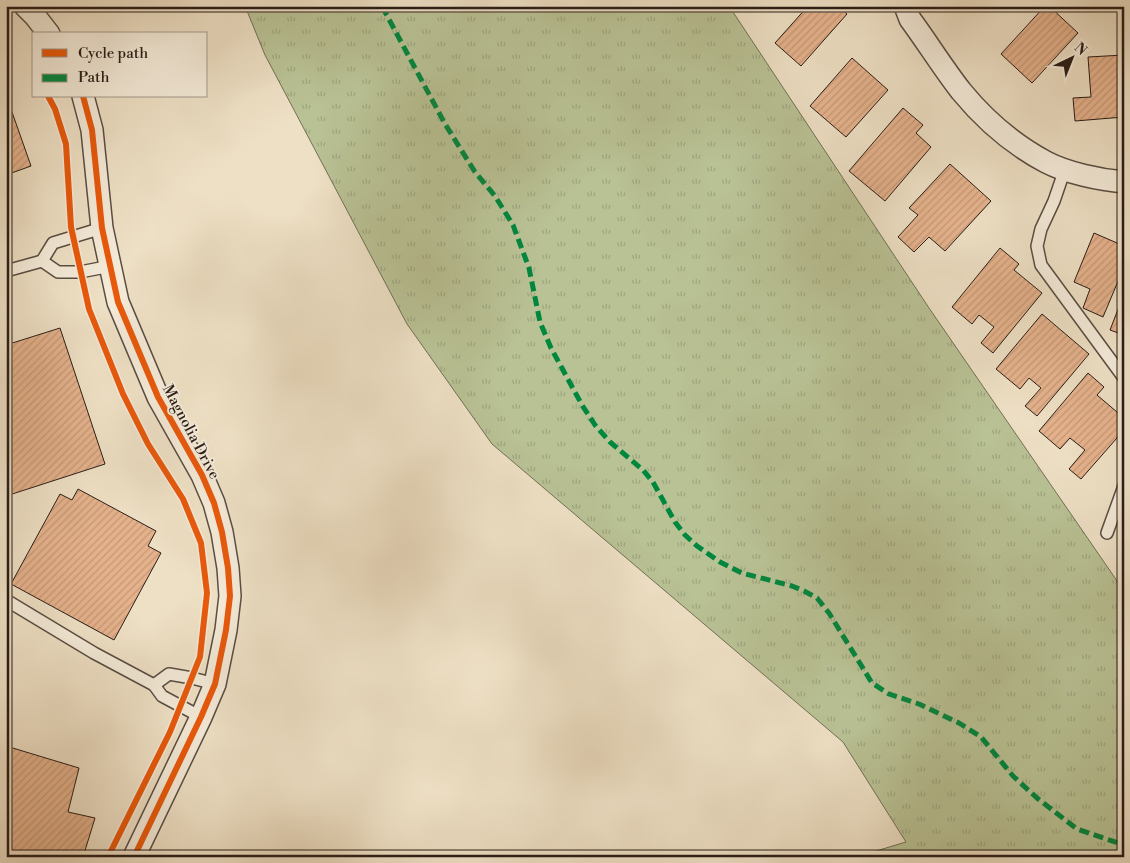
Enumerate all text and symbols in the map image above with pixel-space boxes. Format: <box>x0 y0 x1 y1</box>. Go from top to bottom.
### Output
legend <box>32 32 208 98</box>
north arrow <box>1048 32 1098 82</box>
text: N <box>1070 39 1090 60</box>
text: Cycle path <box>78 44 148 63</box>
text: Path <box>78 68 110 87</box>
street label: Magnolia Drive <box>158 382 224 482</box>

